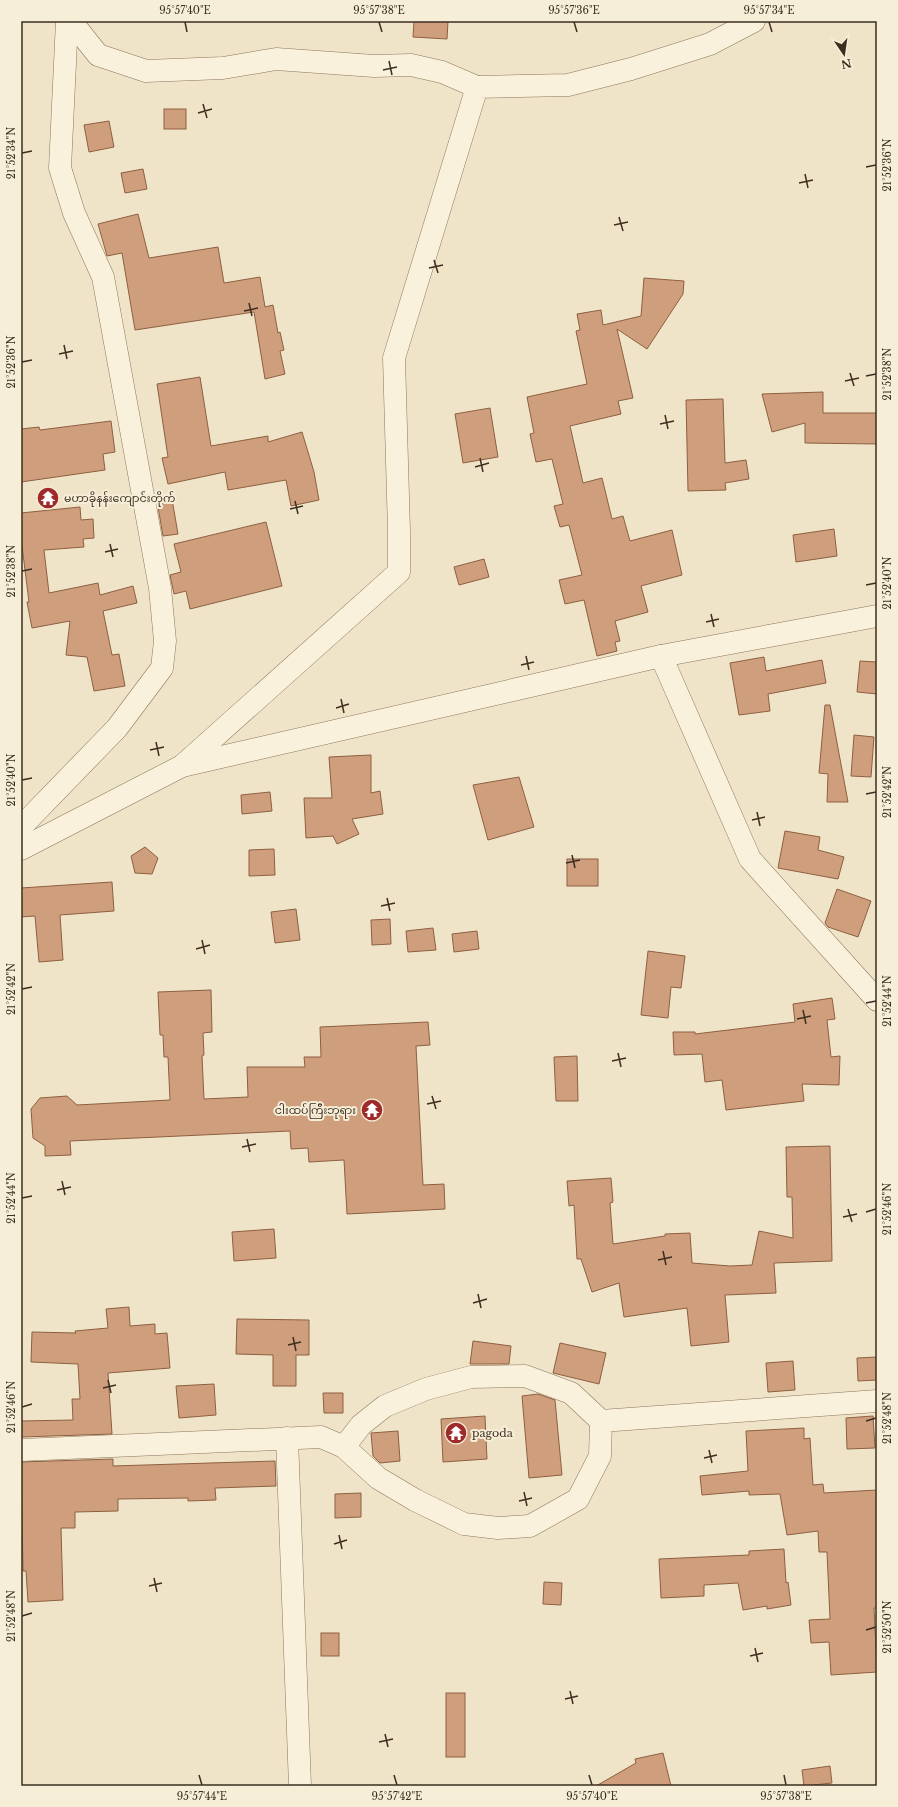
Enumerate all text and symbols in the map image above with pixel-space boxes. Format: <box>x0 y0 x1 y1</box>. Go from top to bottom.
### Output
text: 95°57'40"E <box>159 4 211 17</box>
text: 95°57'38"E <box>353 4 405 17</box>
text: 95°57'36"E <box>548 4 600 17</box>
text: 95°57'34"E <box>744 4 794 17</box>
north arrow <box>824 34 864 74</box>
text: N <box>839 56 853 72</box>
text: 21°52'34"N <box>5 127 18 179</box>
text: 21°52'36"N <box>881 138 894 192</box>
text: 21°52'36"N <box>5 335 18 389</box>
text: 21°52'38"N <box>881 348 894 400</box>
temple icon: မဟာခိုနန်းကျောင်းတိုက် <box>35 485 61 511</box>
place label: မဟာခိုနန်းကျောင်းတိုက် <box>64 491 175 507</box>
text: 21°52'38"N <box>5 545 18 597</box>
text: 21°52'40"N <box>881 556 894 610</box>
text: 21°52'40"N <box>5 753 18 807</box>
text: 21°52'42"N <box>881 766 894 818</box>
text: 21°52'42"N <box>5 963 18 1015</box>
text: 21°52'44"N <box>881 975 894 1027</box>
temple icon: ငါးထပ်ကြီးဘုရား <box>359 1097 385 1123</box>
place label: ငါးထပ်ကြီးဘုရား <box>275 1103 356 1119</box>
text: 21°52'44"N <box>5 1172 18 1224</box>
text: 21°52'46"N <box>881 1183 894 1235</box>
text: 21°52'46"N <box>5 1381 18 1433</box>
text: 21°52'48"N <box>881 1392 894 1444</box>
temple icon: pagoda <box>443 1420 469 1446</box>
place label: pagoda <box>472 1426 514 1440</box>
text: 21°52'48"N <box>5 1590 18 1642</box>
text: 21°52'50"N <box>881 1600 894 1654</box>
text: 95°57'44"E <box>177 1790 227 1803</box>
text: 95°57'42"E <box>372 1790 422 1803</box>
text: 95°57'40"E <box>566 1790 618 1803</box>
text: 95°57'38"E <box>760 1790 812 1803</box>

